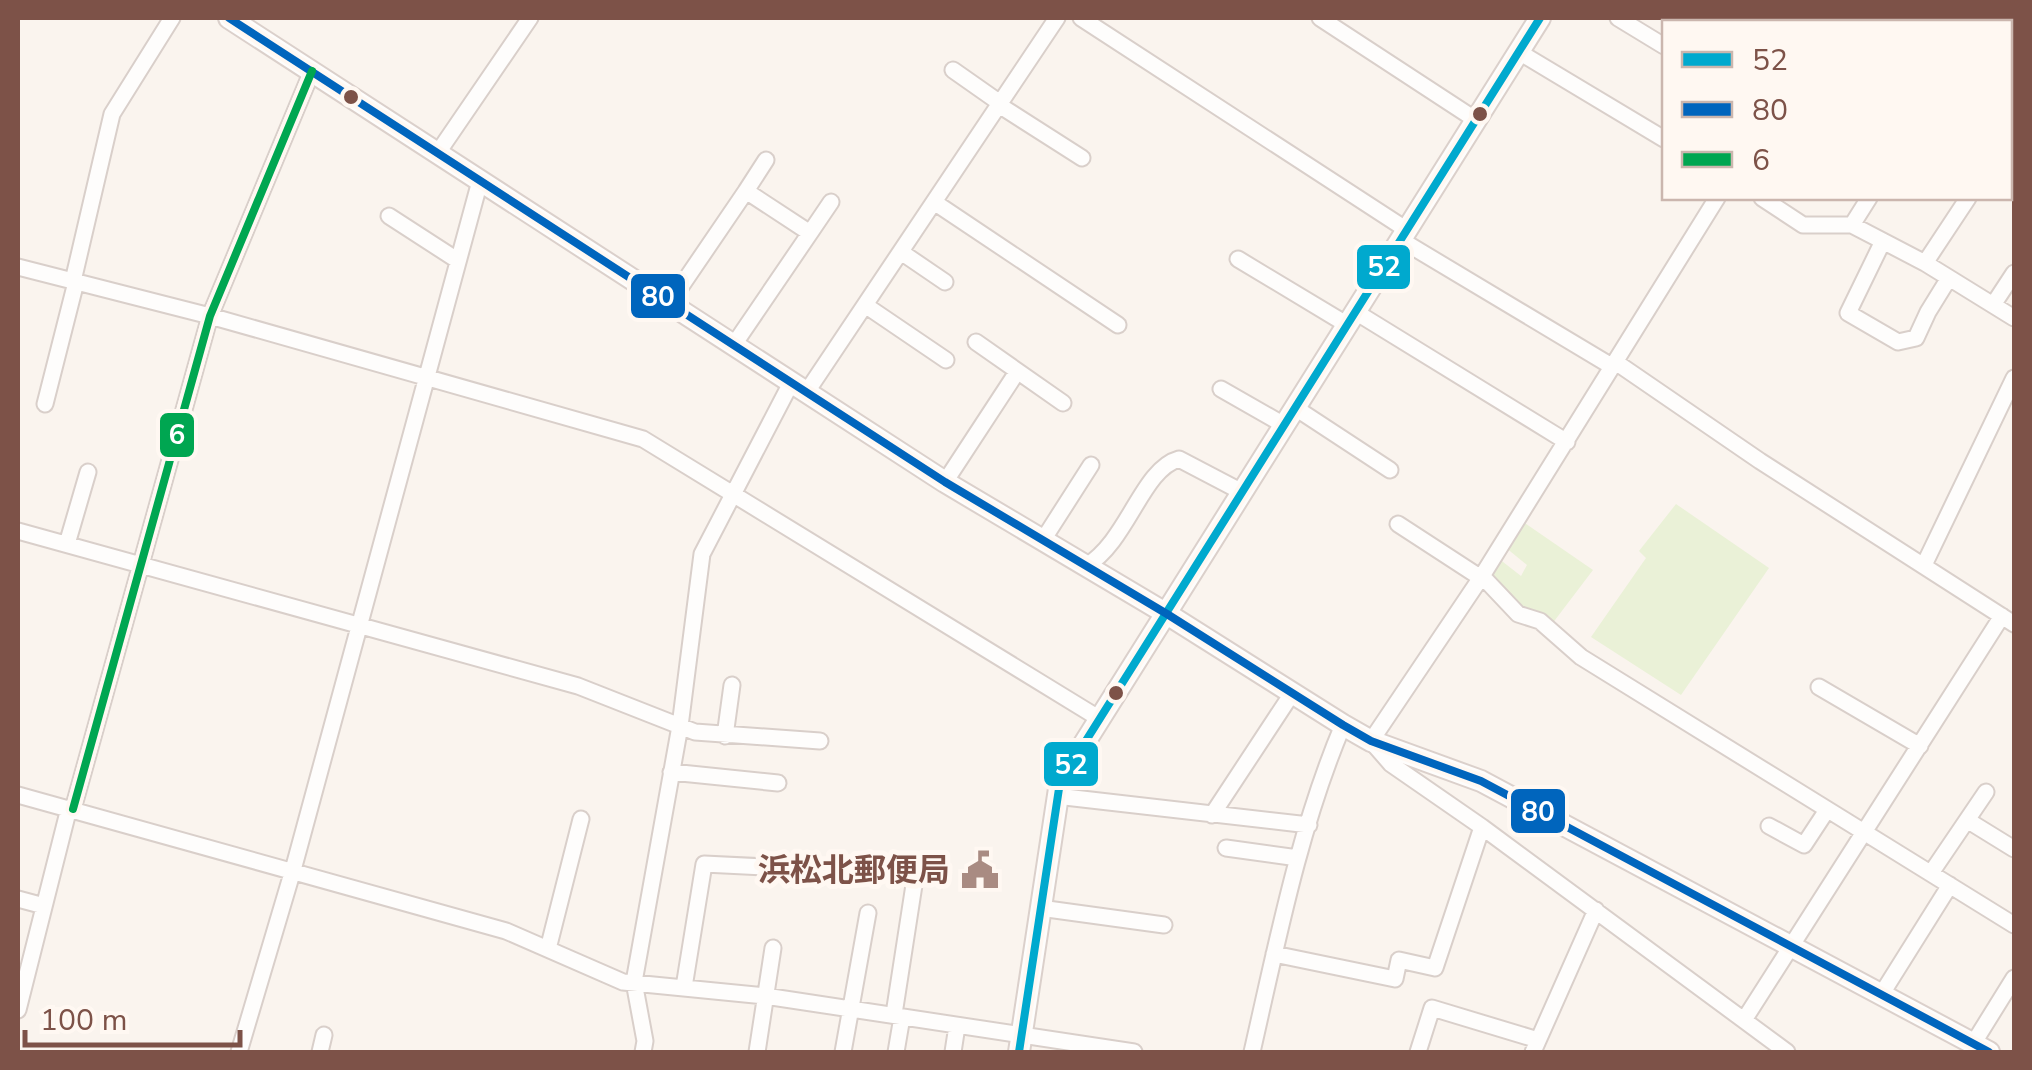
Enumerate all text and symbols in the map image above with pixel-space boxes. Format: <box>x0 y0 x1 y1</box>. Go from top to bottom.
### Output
legend <box>1662 20 2012 200</box>
text: 52 <box>1752 40 1788 81</box>
unlabelled marker <box>341 87 361 107</box>
text: 80 <box>1752 90 1788 131</box>
unlabelled marker <box>1470 104 1490 124</box>
text: 6 <box>1752 140 1770 181</box>
line badge: 52 <box>1355 243 1412 291</box>
text: 52 <box>1367 248 1401 286</box>
line badge: 80 <box>629 272 687 320</box>
text: 80 <box>641 278 675 316</box>
line badge: 6 <box>158 411 196 459</box>
text: 6 <box>169 416 185 454</box>
unlabelled marker <box>1106 683 1126 703</box>
line badge: 52 <box>1042 740 1100 788</box>
text: 52 <box>1054 746 1088 784</box>
line badge: 80 <box>1509 787 1567 835</box>
text: 80 <box>1521 793 1555 831</box>
place label: 浜松北郵便局 <box>758 849 950 892</box>
public building icon: 浜松北郵便局 <box>959 849 1001 891</box>
scale bar <box>25 985 240 1047</box>
text: 100 m <box>40 1000 127 1041</box>

